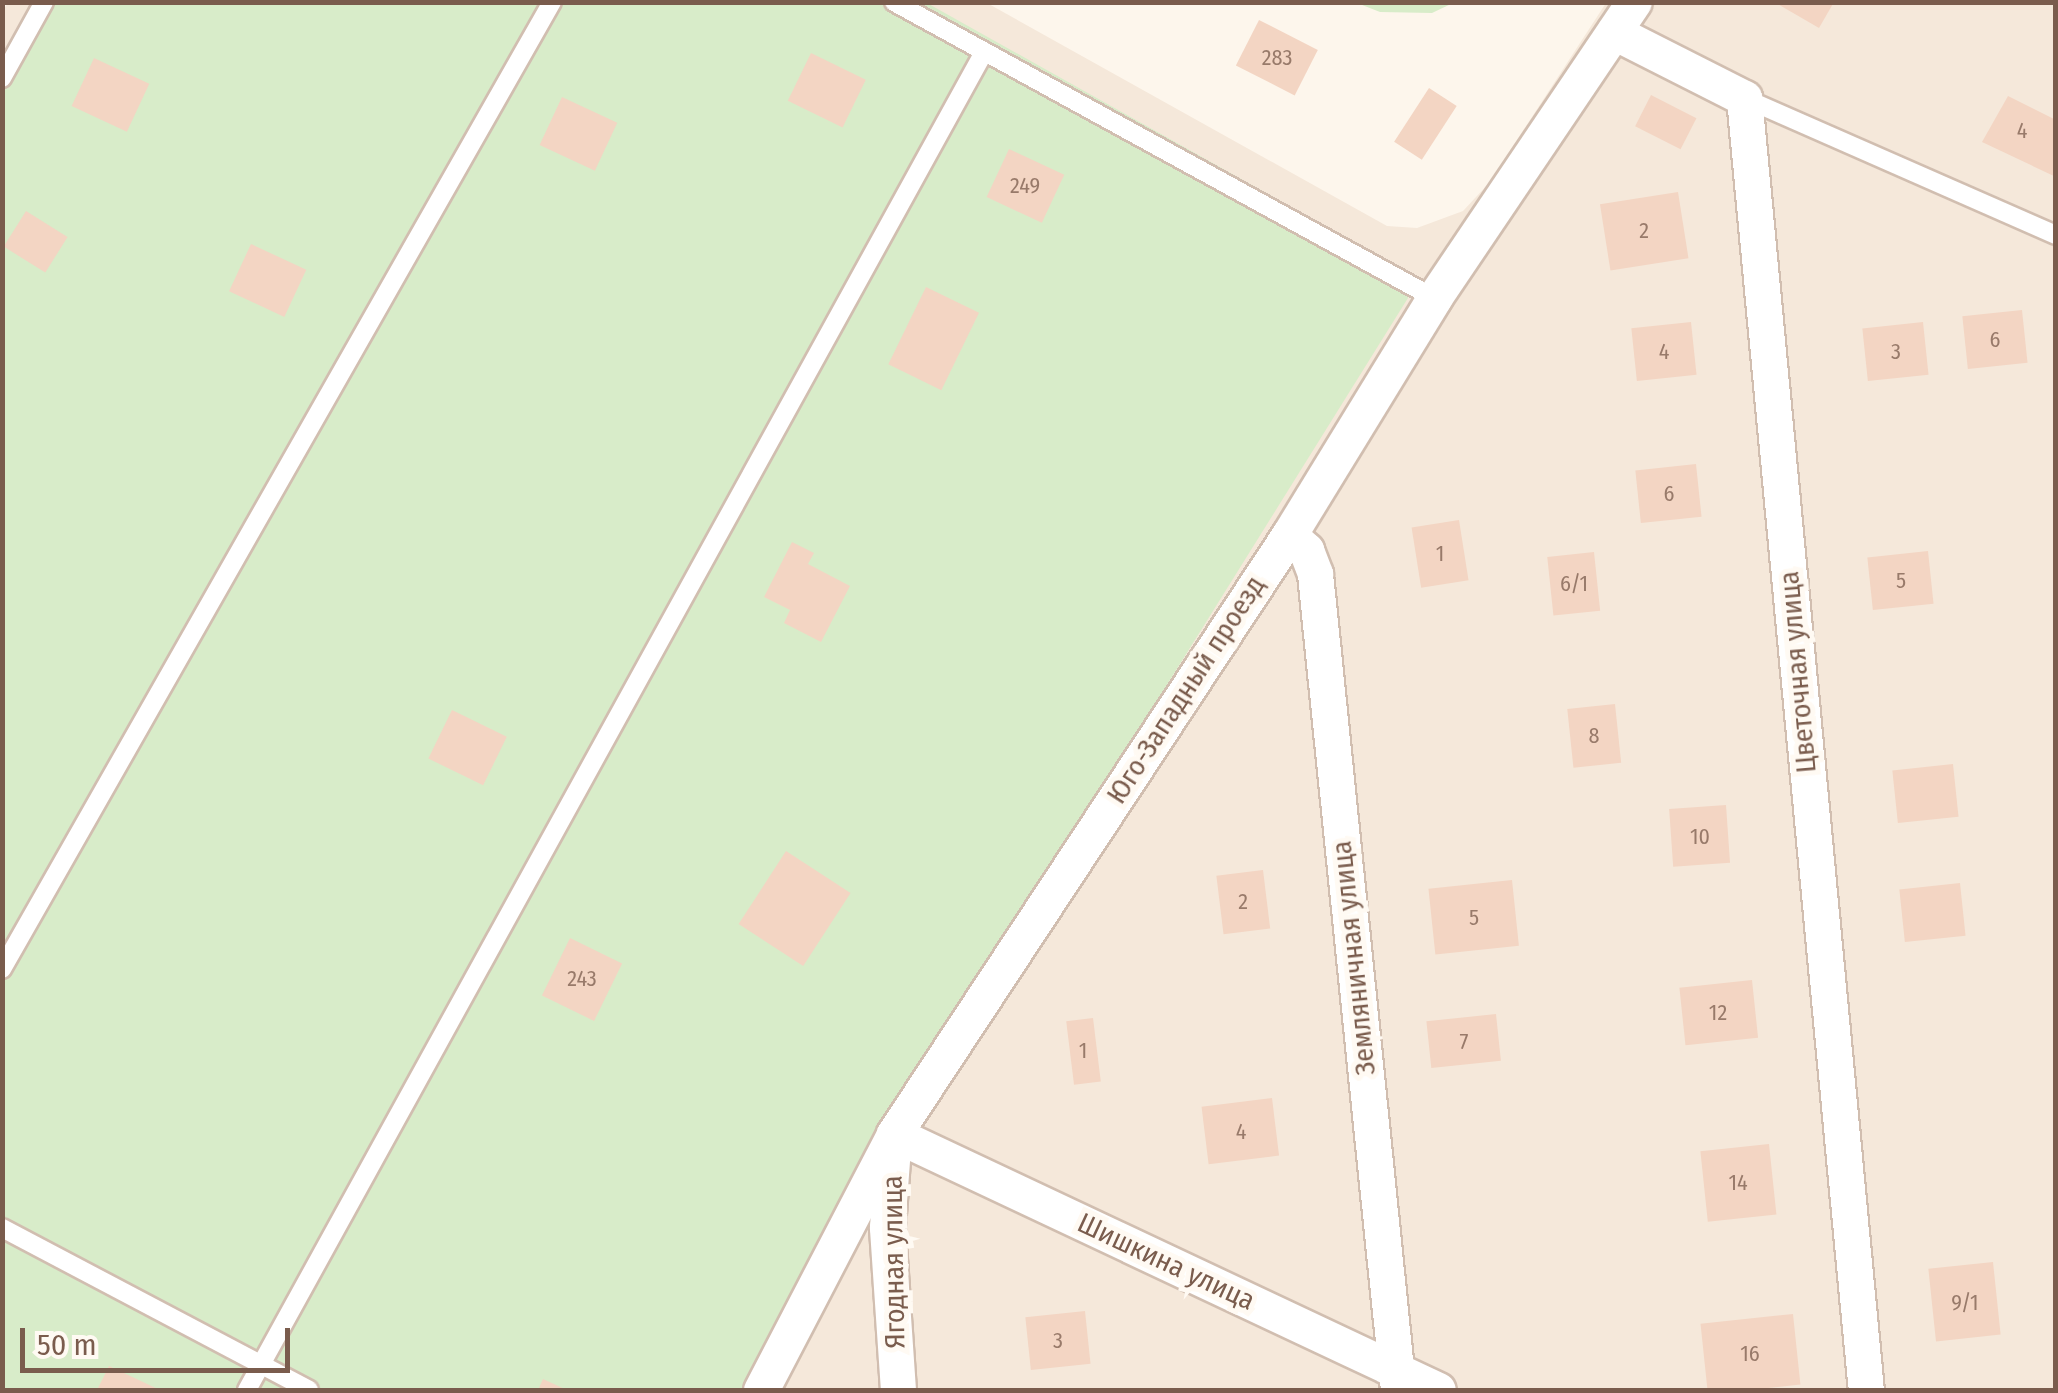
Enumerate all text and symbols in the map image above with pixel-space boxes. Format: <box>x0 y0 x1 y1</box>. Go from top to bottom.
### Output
house number: 283 <box>1262 45 1292 71</box>
house number: 4 <box>2017 118 2027 144</box>
house number: 249 <box>1010 173 1040 199</box>
house number: 2 <box>1639 218 1649 244</box>
house number: 6 <box>1990 327 2000 353</box>
house number: 4 <box>1659 339 1669 365</box>
house number: 3 <box>1891 339 1901 365</box>
house number: 6 <box>1664 481 1674 507</box>
house number: 1 <box>1436 541 1444 567</box>
house number: 5 <box>1896 568 1906 594</box>
street label: Юго-Западный проезд <box>1100 570 1272 810</box>
street label: Цветочная улица <box>1772 570 1824 774</box>
house number: 6/1 <box>1560 571 1588 597</box>
house number: 8 <box>1589 723 1599 749</box>
house number: 10 <box>1690 824 1710 850</box>
street label: Земляничная улица <box>1325 839 1383 1077</box>
house number: 2 <box>1238 889 1248 915</box>
house number: 5 <box>1469 905 1479 931</box>
house number: 243 <box>567 966 597 992</box>
house number: 12 <box>1709 1000 1727 1026</box>
house number: 7 <box>1460 1029 1468 1055</box>
house number: 1 <box>1079 1038 1087 1064</box>
house number: 4 <box>1236 1119 1246 1145</box>
house number: 14 <box>1728 1170 1748 1196</box>
street label: Ягодная улица <box>876 1175 912 1349</box>
street label: Шишкина улица <box>1072 1206 1260 1318</box>
house number: 9/1 <box>1951 1290 1979 1316</box>
scale bar <box>25 1308 295 1370</box>
text: 50 m <box>37 1327 97 1363</box>
house number: 3 <box>1053 1328 1063 1354</box>
house number: 16 <box>1740 1341 1760 1367</box>

